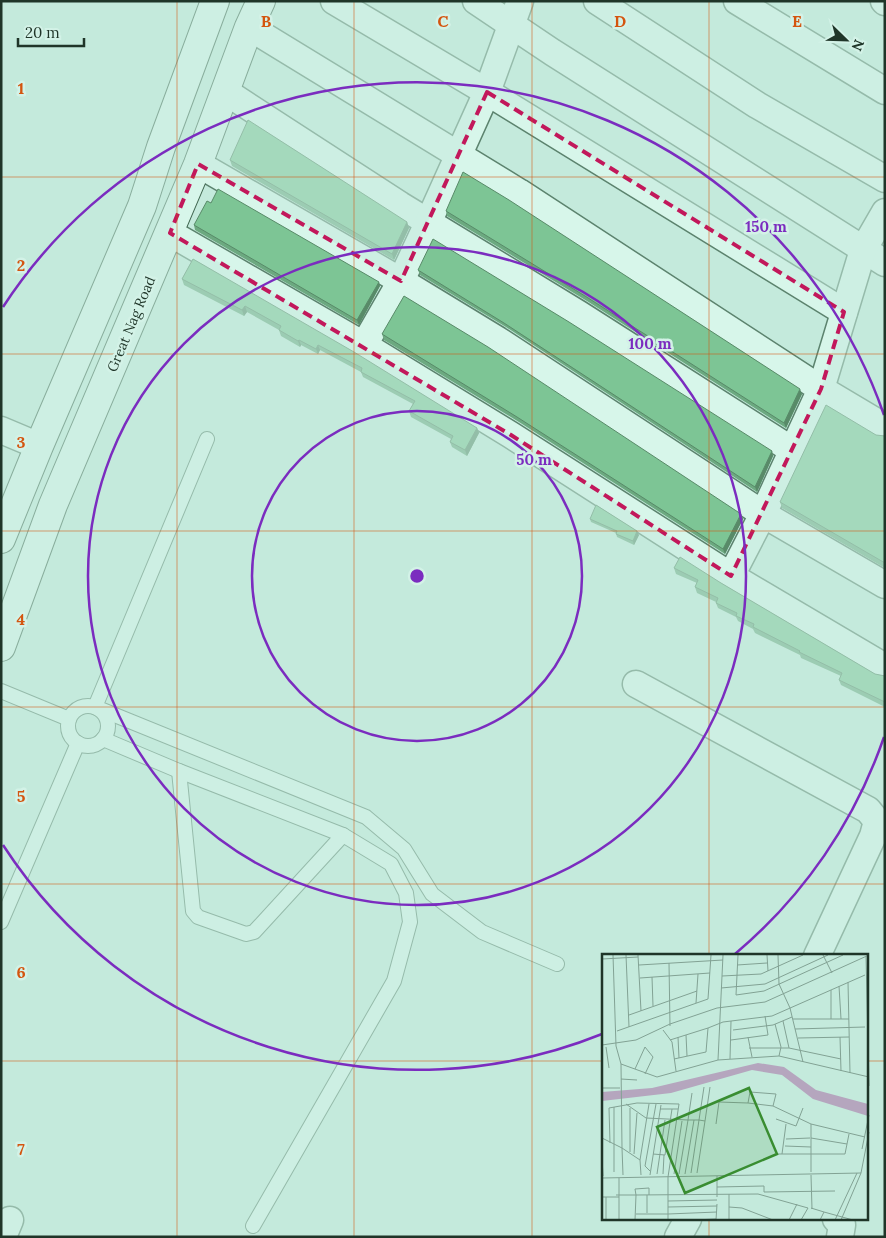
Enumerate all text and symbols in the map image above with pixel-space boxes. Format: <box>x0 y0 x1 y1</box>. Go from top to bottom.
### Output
text: B <box>261 11 272 31</box>
text: C <box>437 11 449 31</box>
text: D <box>614 11 626 31</box>
text: E <box>792 11 802 31</box>
scale bar <box>18 15 84 47</box>
north arrow <box>821 15 871 65</box>
text: 20 m <box>25 23 60 42</box>
text: N <box>847 37 868 54</box>
text: 1 <box>18 78 24 98</box>
text: 150 m <box>745 217 787 236</box>
text: 2 <box>17 255 25 275</box>
street label: Great Nag Road <box>103 273 159 375</box>
text: 100 m <box>629 334 672 353</box>
text: 3 <box>17 432 26 452</box>
text: 50 m <box>516 450 552 469</box>
centre of rings <box>408 567 426 585</box>
text: 4 <box>17 609 26 629</box>
text: 5 <box>17 786 26 806</box>
inset map <box>602 954 868 1220</box>
text: 6 <box>16 962 26 982</box>
text: 7 <box>17 1139 25 1159</box>

